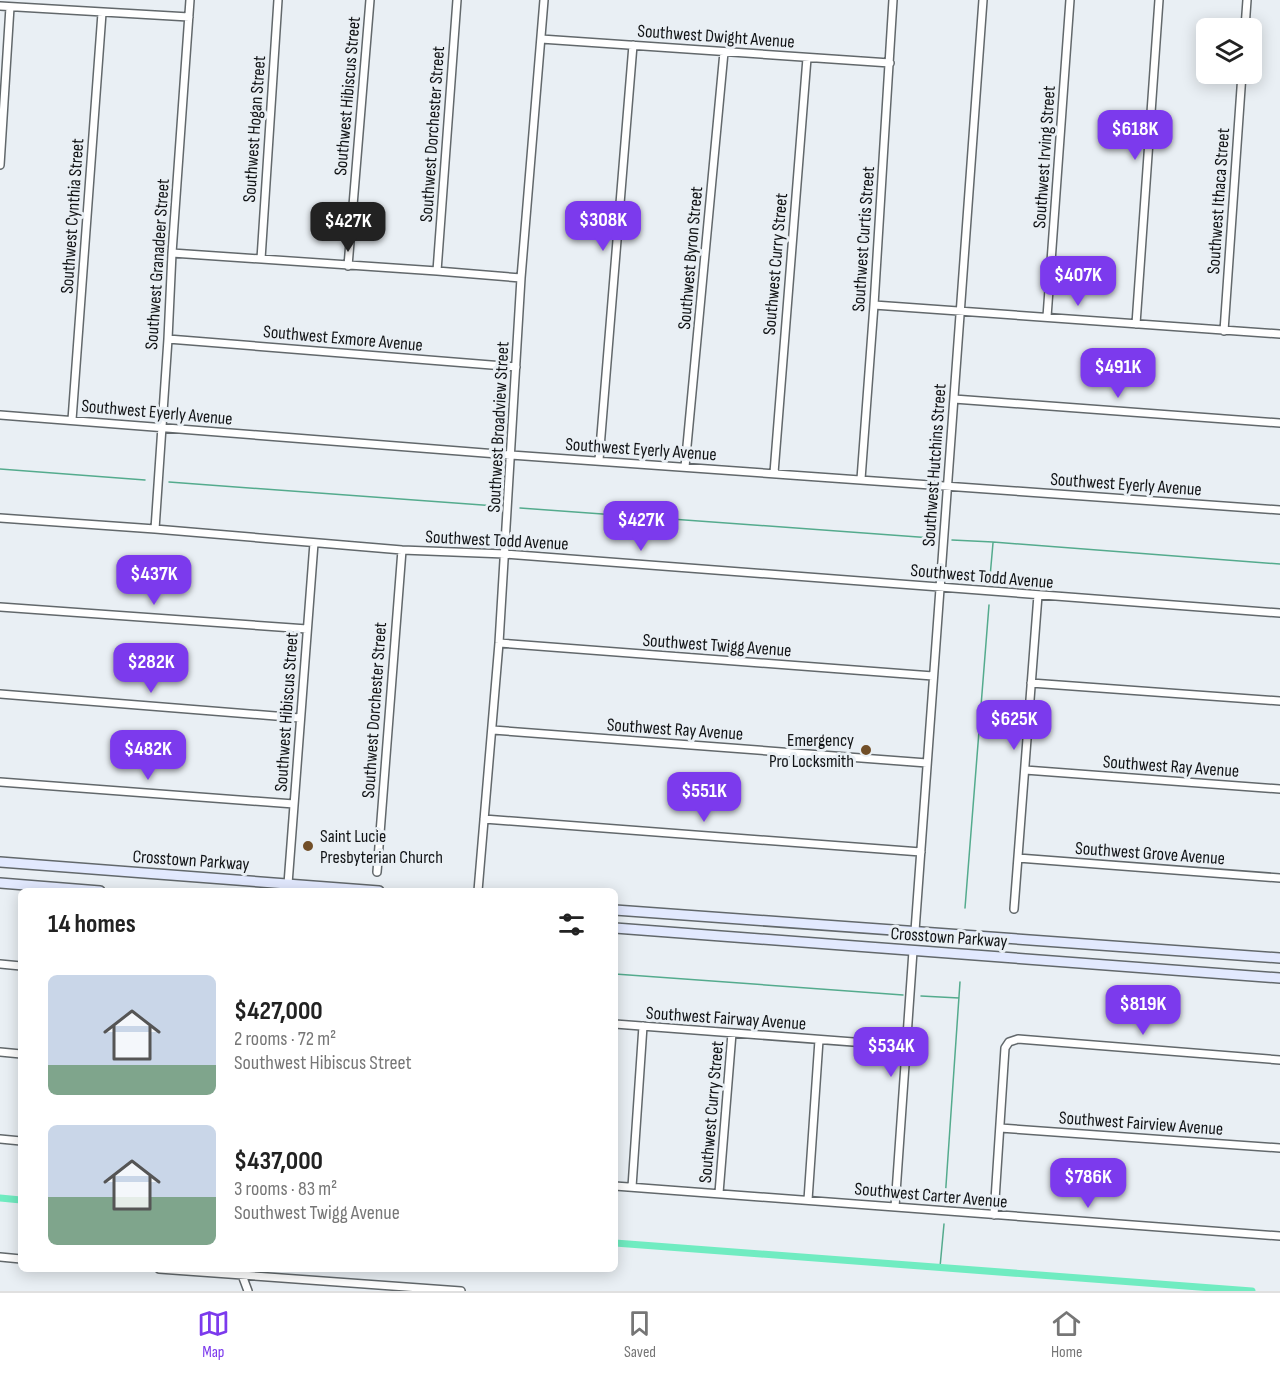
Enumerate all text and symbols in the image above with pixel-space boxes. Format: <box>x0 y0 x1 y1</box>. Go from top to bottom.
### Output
street label: Southwest Hibiscus Street <box>330 15 365 177</box>
map controls <box>1196 18 1262 84</box>
button: layers <box>1196 18 1262 84</box>
street label: Southwest Dwight Avenue <box>637 21 795 52</box>
street label: Southwest Dorchester Street <box>416 45 449 223</box>
street label: Southwest Hogan Street <box>239 54 270 203</box>
street label: Southwest Irving Street <box>1029 84 1060 229</box>
pin: $618K <box>1093 110 1177 161</box>
text: $618K <box>1112 117 1158 141</box>
street label: Southwest Ithaca Street <box>1203 127 1234 275</box>
street label: Southwest Cynthia Street <box>57 137 88 294</box>
street label: Southwest Curtis Street <box>848 165 879 312</box>
street label: Southwest Granadeer Street <box>141 177 174 350</box>
street label: Southwest Byron Street <box>674 185 707 331</box>
street label: Southwest Curry Street <box>759 192 792 336</box>
pin: $308K <box>561 201 645 252</box>
pin: $427K <box>306 202 390 253</box>
text: $308K <box>579 208 627 232</box>
text: $427K <box>324 209 372 233</box>
pin: $407K <box>1036 256 1120 307</box>
text: $407K <box>1054 263 1102 287</box>
street label: Southwest Exmore Avenue <box>262 321 424 356</box>
street label: Southwest Broadview Street <box>484 340 513 513</box>
pin: $491K <box>1076 348 1160 399</box>
text: $491K <box>1095 355 1141 379</box>
street label: Southwest Hutchins Street <box>918 382 951 547</box>
street label: Southwest Eyerly Avenue <box>80 395 233 430</box>
street label: Southwest Eyerly Avenue <box>565 434 717 465</box>
street label: Southwest Eyerly Avenue <box>1050 469 1202 500</box>
pin: $427K <box>599 501 683 552</box>
text: $427K <box>617 508 665 532</box>
street label: Southwest Todd Avenue <box>425 526 569 555</box>
pin: $437K <box>112 555 196 606</box>
street label: Southwest Todd Avenue <box>910 560 1054 593</box>
text: $437K <box>130 562 178 586</box>
street label: Southwest Dorchester Street <box>358 621 391 799</box>
street label: Southwest Twigg Avenue <box>642 630 792 661</box>
street label: Southwest Hibiscus Street <box>270 631 303 792</box>
pin: $282K <box>109 643 193 694</box>
text: $282K <box>127 650 175 674</box>
pin: $625K <box>972 700 1056 751</box>
text: $625K <box>990 707 1038 731</box>
street label: Southwest Ray Avenue <box>606 714 744 745</box>
pin: $482K <box>106 730 190 781</box>
place label: Emergency Pro Locksmith <box>769 730 854 772</box>
text: $482K <box>124 737 172 761</box>
marker: Emergency Pro Locksmith <box>859 743 873 757</box>
street label: Southwest Ray Avenue <box>1102 751 1240 782</box>
pin: $551K <box>662 772 746 823</box>
text: $551K <box>681 779 727 803</box>
place label: Saint Lucie Presbyterian Church <box>320 826 443 868</box>
street label: Southwest Grove Avenue <box>1074 838 1226 869</box>
marker: Saint Lucie Presbyterian Church <box>301 839 315 853</box>
street label: Crosstown Parkway <box>132 846 250 875</box>
icon: filters <box>555 908 588 941</box>
text: 14 homes <box>48 909 136 940</box>
street label: Crosstown Parkway <box>890 923 1008 952</box>
pin: $819K <box>1101 985 1185 1036</box>
text: $819K <box>1120 992 1166 1016</box>
text: $427,000 <box>234 996 323 1027</box>
icon: home <box>96 999 168 1071</box>
street label: Southwest Fairway Avenue <box>645 1002 807 1035</box>
text: 2 rooms · 72 m² <box>234 1027 336 1051</box>
pin: $534K <box>849 1027 933 1078</box>
text: $534K <box>867 1034 915 1058</box>
street label: Southwest Curry Street <box>695 1040 728 1184</box>
text: Southwest Hibiscus Street <box>234 1051 412 1075</box>
street label: Southwest Fairview Avenue <box>1058 1107 1224 1140</box>
text: $437,000 <box>234 1146 323 1177</box>
icon: home <box>96 1149 168 1221</box>
pin: $786K <box>1046 1158 1130 1209</box>
text: $786K <box>1064 1165 1112 1189</box>
text: 3 rooms · 83 m² <box>234 1177 337 1201</box>
street label: Southwest Carter Avenue <box>854 1178 1008 1213</box>
text: Southwest Twigg Avenue <box>234 1201 400 1225</box>
tab: Map <box>197 1307 230 1362</box>
tab: Saved <box>623 1307 656 1362</box>
tab: Home <box>1050 1307 1083 1362</box>

